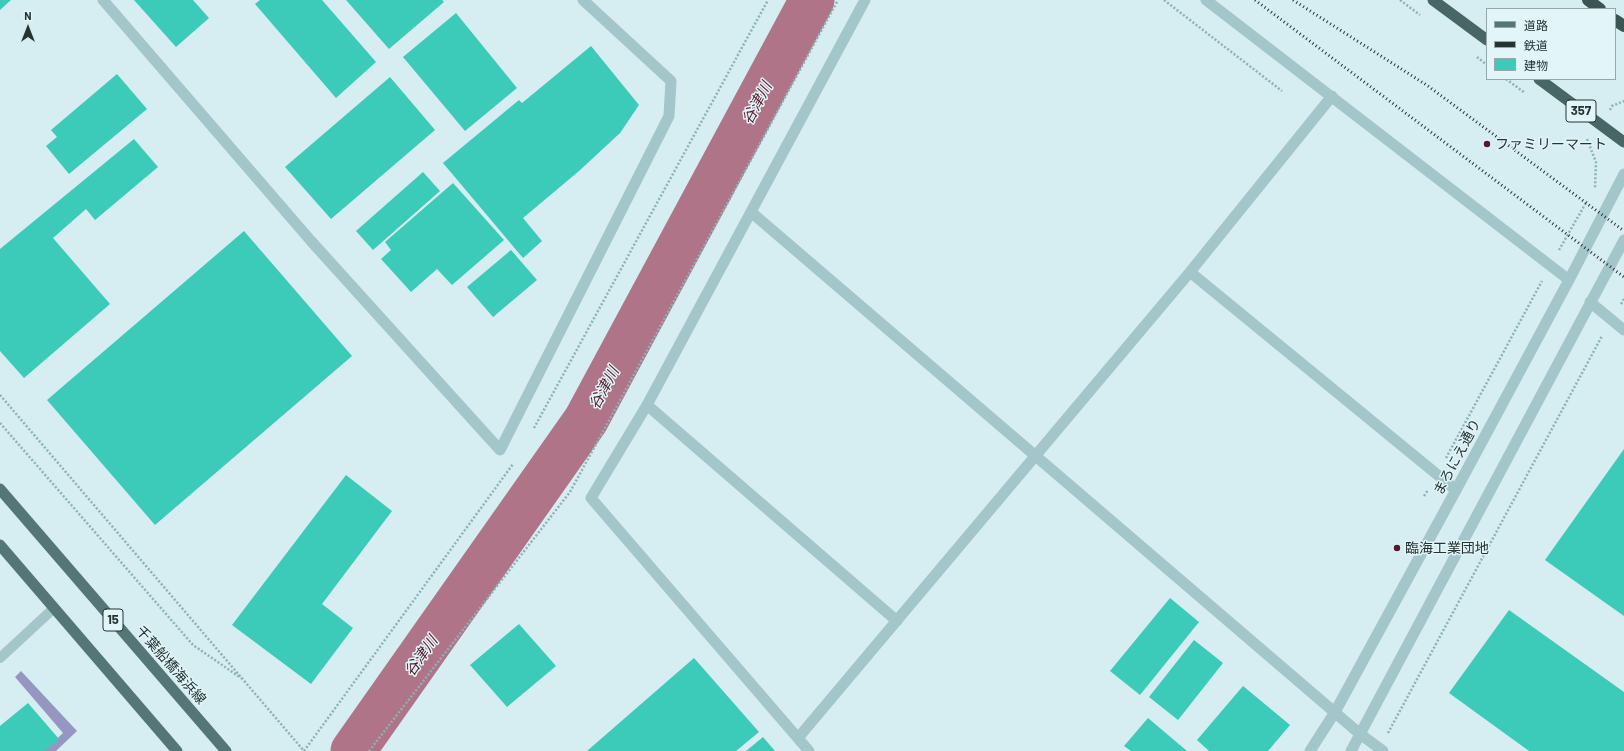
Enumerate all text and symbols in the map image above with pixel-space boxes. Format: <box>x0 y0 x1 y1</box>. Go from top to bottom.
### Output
north arrow <box>8 8 48 48</box>
legend <box>1486 8 1616 80</box>
text: N <box>24 9 32 22</box>
text: 道路 <box>1524 18 1548 32</box>
text: 鉄道 <box>1524 38 1548 52</box>
text: 建物 <box>1524 58 1548 72</box>
water label: 谷津川 <box>738 79 776 127</box>
road number: 357 <box>1566 100 1596 122</box>
place label: ファミリーマート <box>1495 136 1607 152</box>
marker: ファミリーマート <box>1482 139 1492 149</box>
water label: 谷津川 <box>585 364 623 412</box>
street label: まろにえ通り <box>1430 416 1484 498</box>
place label: 臨海工業団地 <box>1405 540 1489 556</box>
marker: 臨海工業団地 <box>1392 543 1402 553</box>
road number: 15 <box>103 609 123 631</box>
street label: 千葉船橋海浜線 <box>133 623 209 707</box>
water label: 谷津川 <box>401 632 441 680</box>

